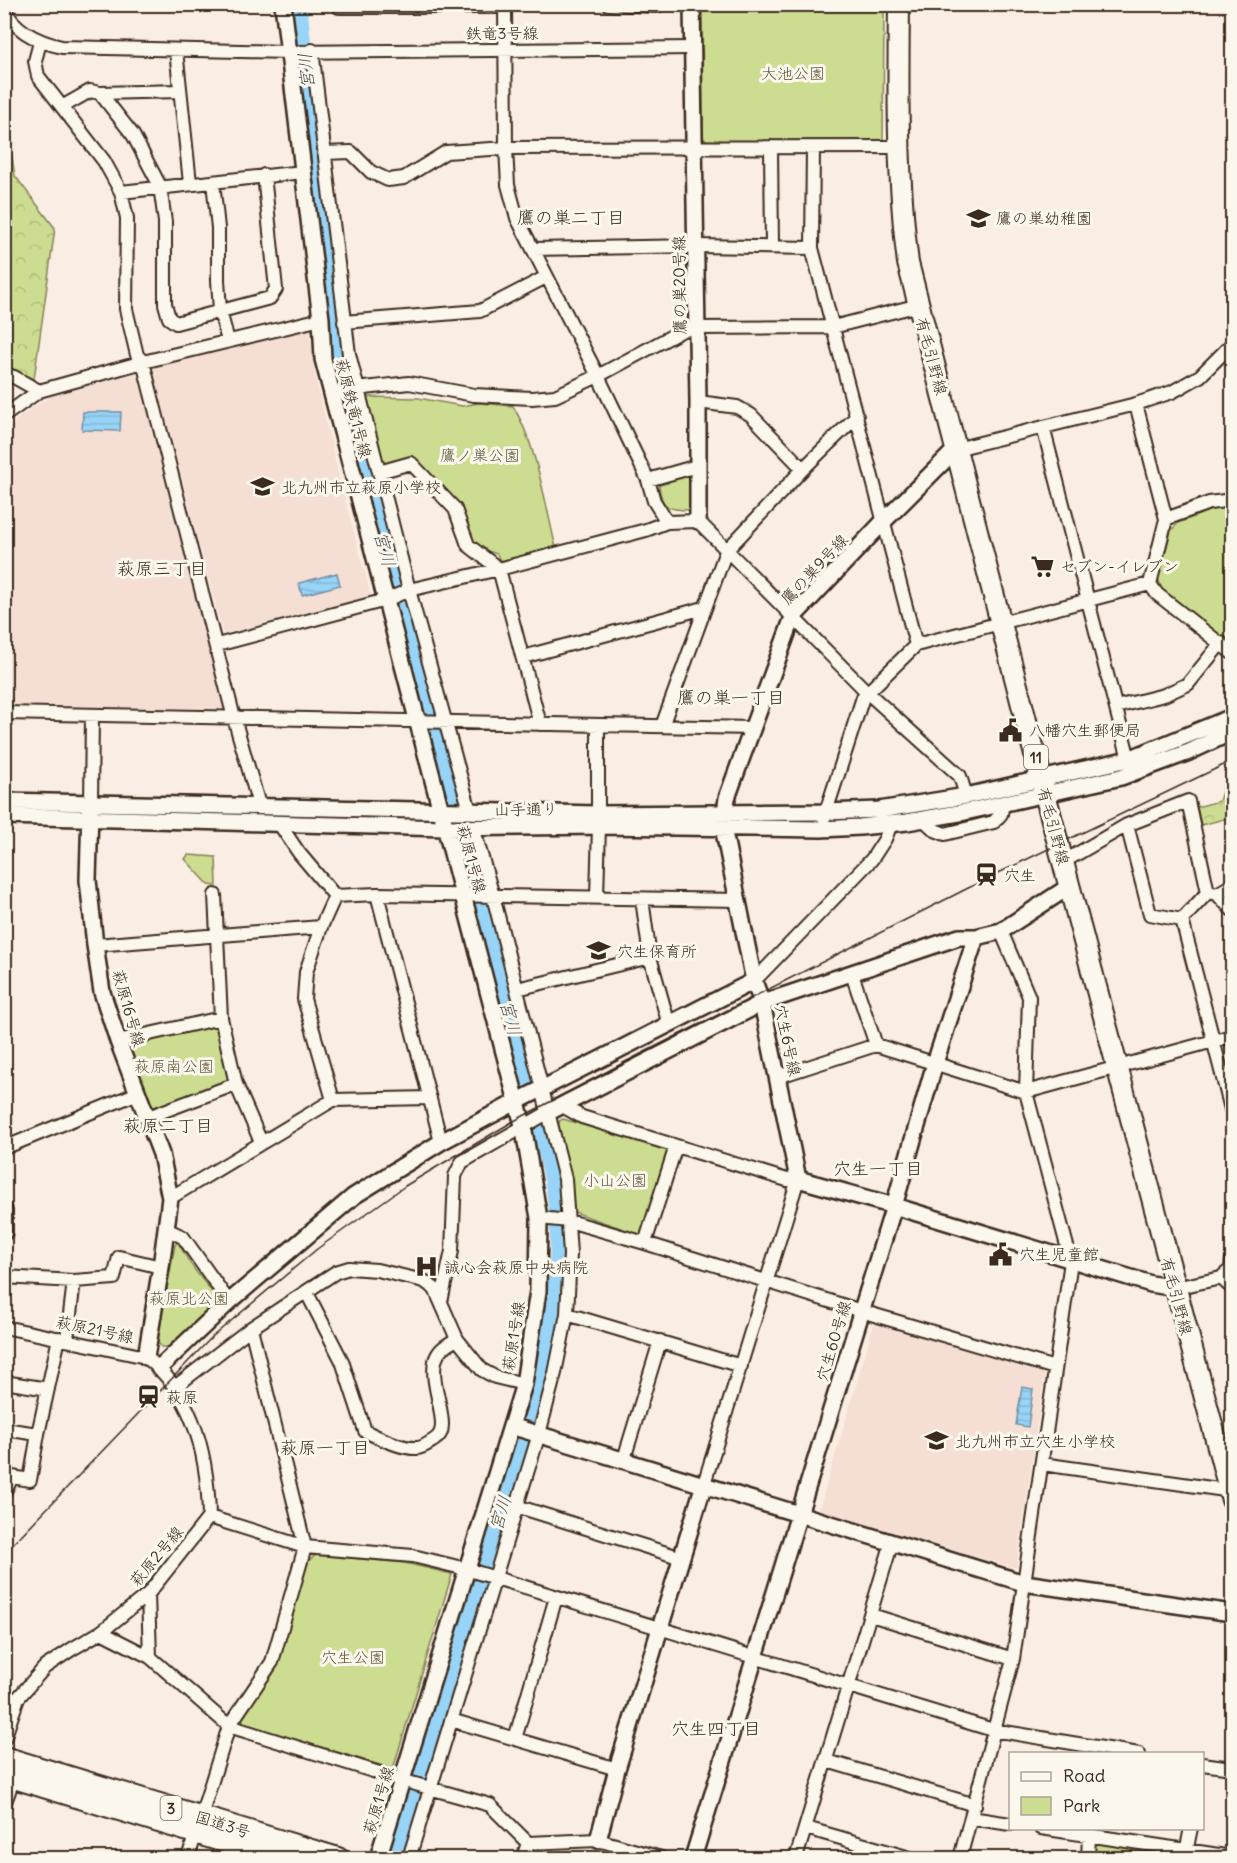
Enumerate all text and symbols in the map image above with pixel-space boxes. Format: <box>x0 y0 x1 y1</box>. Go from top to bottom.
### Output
street label: 鉄竜3号線 <box>465 23 539 43</box>
water label: 宮川 <box>293 52 319 90</box>
park label: 大池公園 <box>761 63 825 83</box>
school or university icon: 鷹の巣幼稚園 <box>965 205 991 231</box>
district label: 鷹の巣二丁目 <box>517 206 625 229</box>
place label: 鷹の巣幼稚園 <box>996 208 1092 228</box>
street label: 鷹の巣20号線 <box>668 235 690 335</box>
street label: 有毛引野線 <box>912 315 952 397</box>
street label: 萩原鉄竜1号線 <box>332 356 376 460</box>
park label: 鷹ノ巣公園 <box>440 445 520 465</box>
school or university icon: 北九州市立萩原小学校 <box>250 474 276 500</box>
place label: 北九州市立萩原小学校 <box>281 477 441 497</box>
water label: 宮川 <box>369 529 401 569</box>
street label: 鷹の巣9号線 <box>776 530 852 608</box>
supermarket icon: セブン-イレブン <box>1029 553 1055 579</box>
place label: セブン-イレブン <box>1060 556 1179 576</box>
district label: 萩原三丁目 <box>117 557 207 580</box>
district label: 鷹の巣一丁目 <box>677 686 785 709</box>
public building icon: 八幡穴生郵便局 <box>998 717 1024 743</box>
place label: 八幡穴生郵便局 <box>1029 720 1141 740</box>
road number: 11 <box>1024 745 1048 769</box>
street label: 有毛引野線 <box>1034 785 1074 867</box>
street label: 山手通り <box>494 798 558 820</box>
street label: 萩原1号線 <box>453 822 491 896</box>
station icon: 穴生 <box>973 862 999 888</box>
place label: 穴生 <box>1004 865 1036 885</box>
school or university icon: 穴生保育所 <box>586 938 612 964</box>
place label: 穴生保育所 <box>617 941 697 961</box>
street label: 萩原16号線 <box>108 967 150 1049</box>
water label: 宮川 <box>495 998 527 1038</box>
street label: 穴生6号線 <box>771 1002 805 1078</box>
park label: 萩原南公園 <box>134 1056 214 1076</box>
district label: 萩原二丁目 <box>123 1114 213 1137</box>
district label: 穴生一丁目 <box>833 1157 923 1180</box>
park label: 小山公園 <box>583 1170 647 1190</box>
public building icon: 穴生児童館 <box>988 1241 1014 1267</box>
place label: 穴生児童館 <box>1019 1244 1099 1264</box>
hospital icon: 誠心会萩原中央病院 <box>413 1254 439 1280</box>
street label: 有毛引野線 <box>1157 1255 1197 1337</box>
place label: 誠心会萩原中央病院 <box>444 1257 588 1277</box>
park label: 萩原北公園 <box>149 1288 229 1308</box>
street label: 穴生60号線 <box>811 1298 855 1384</box>
street label: 萩原1号線 <box>498 1300 528 1372</box>
street label: 萩原21号線 <box>54 1311 136 1347</box>
station icon: 萩原 <box>135 1384 161 1410</box>
place label: 萩原 <box>166 1387 198 1407</box>
school or university icon: 北九州市立穴生小学校 <box>924 1428 950 1454</box>
place label: 北九州市立穴生小学校 <box>955 1431 1115 1451</box>
district label: 萩原一丁目 <box>280 1436 370 1459</box>
water label: 宮川 <box>484 1492 516 1534</box>
street label: 萩原2号線 <box>125 1522 187 1590</box>
park label: 穴生公園 <box>321 1647 385 1667</box>
district label: 穴生四丁目 <box>671 1717 761 1740</box>
legend <box>1009 1752 1204 1830</box>
street label: 萩原1号線 <box>358 1763 398 1837</box>
text: Road <box>1063 1764 1106 1787</box>
text: Park <box>1063 1794 1100 1817</box>
road number: 3 <box>160 1796 182 1820</box>
street label: 国道3号 <box>193 1806 253 1842</box>

